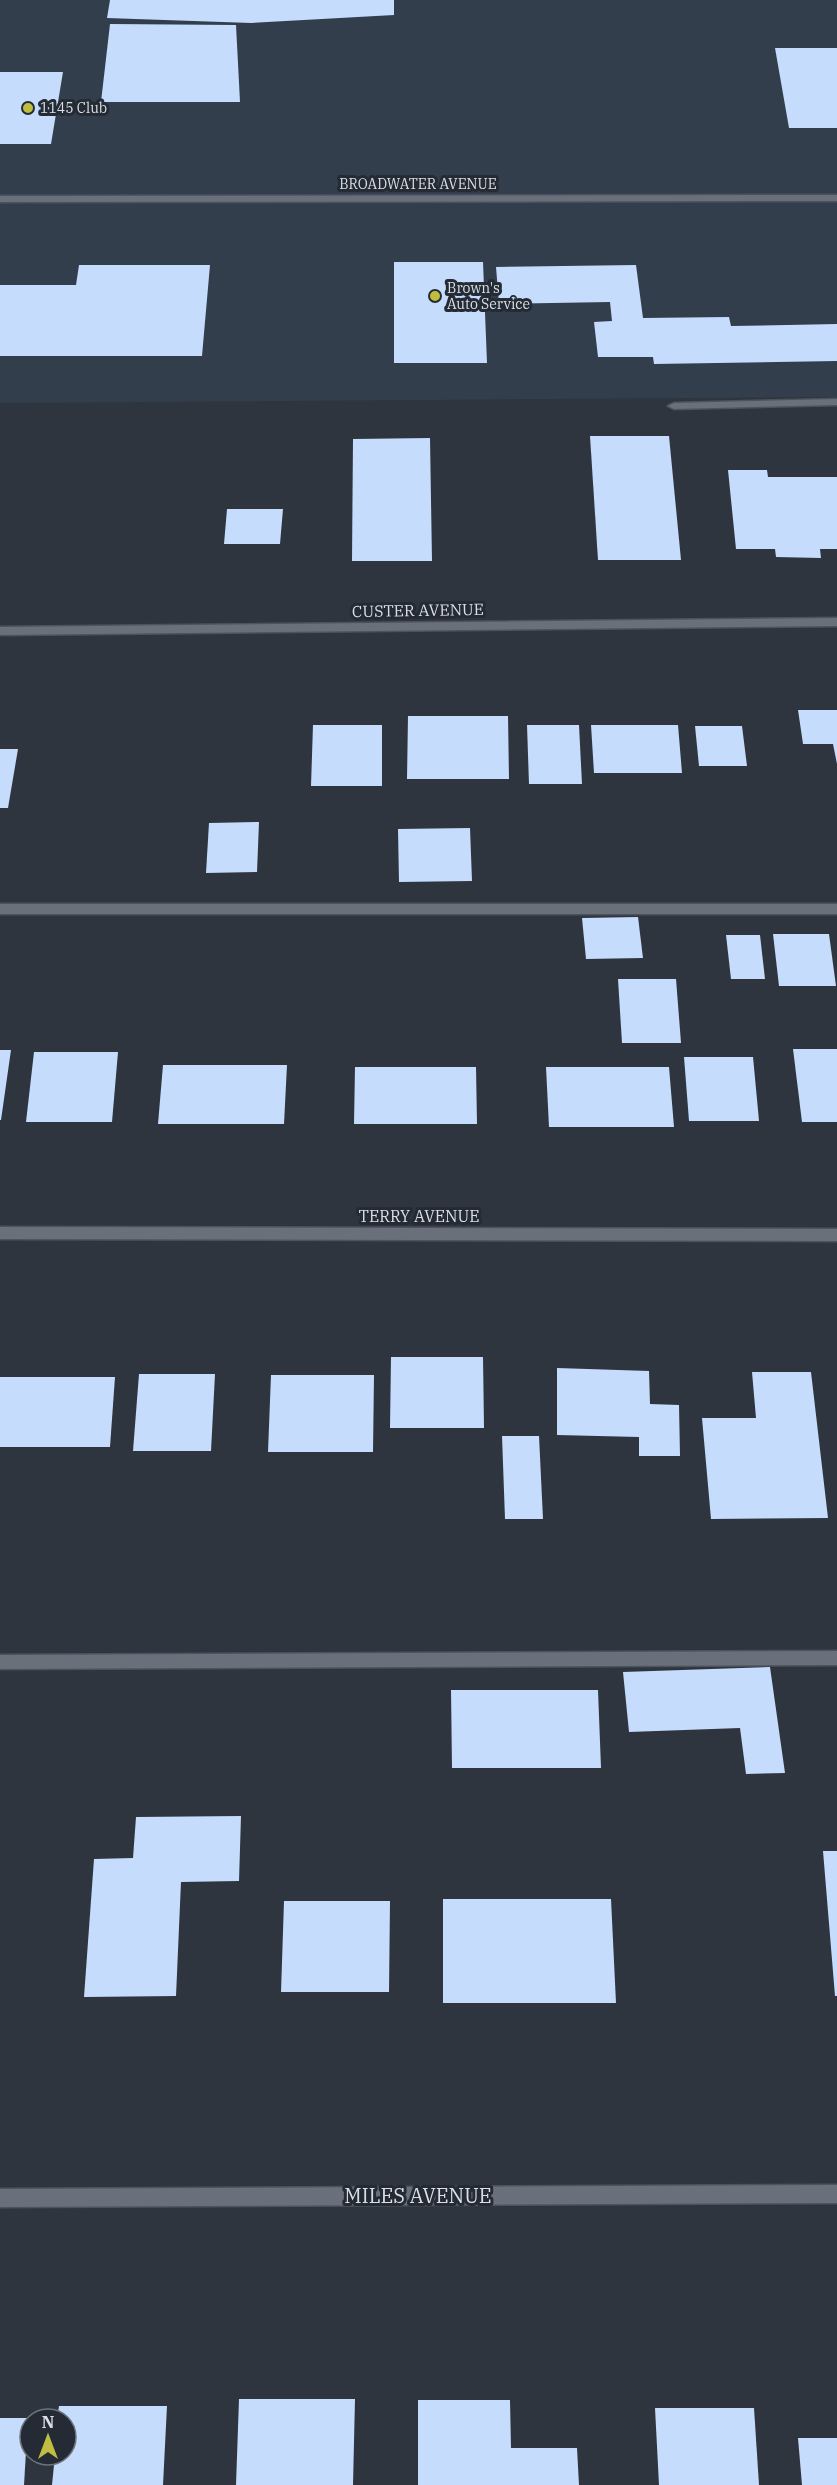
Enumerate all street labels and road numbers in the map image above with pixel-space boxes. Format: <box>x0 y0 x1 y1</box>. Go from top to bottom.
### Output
street label: BROADWATER AVENUE <box>339 175 497 193</box>
street label: CUSTER AVENUE <box>352 599 484 621</box>
street label: TERRY AVENUE <box>359 1206 480 1226</box>
street label: MILES AVENUE <box>344 2182 492 2209</box>

